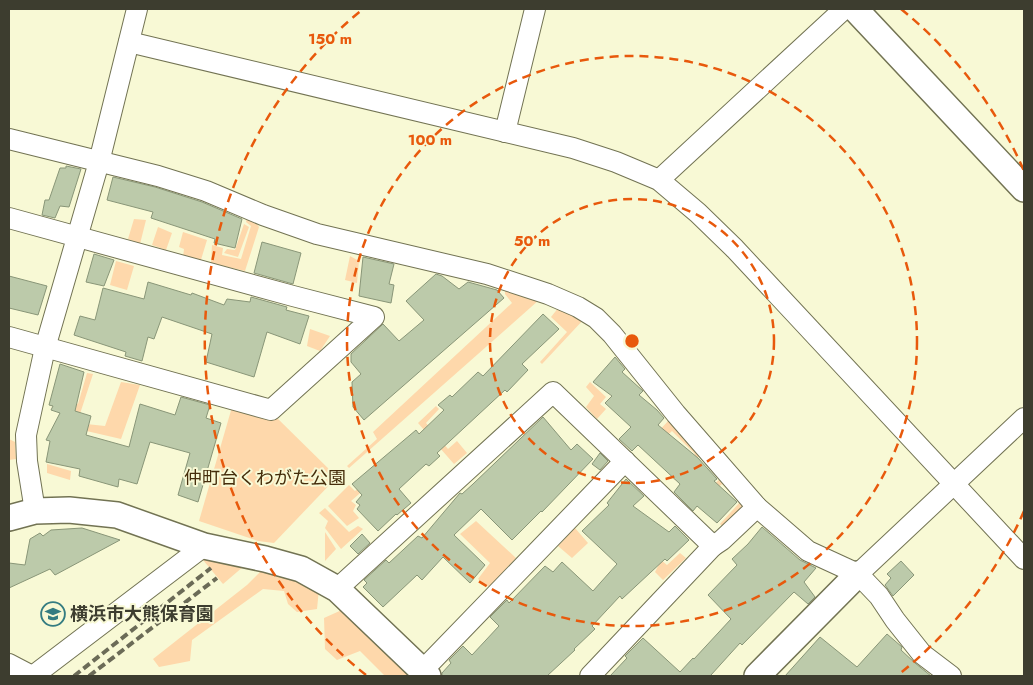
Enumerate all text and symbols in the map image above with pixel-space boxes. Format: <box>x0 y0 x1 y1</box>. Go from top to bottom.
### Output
text: 150 m <box>308 28 352 50</box>
text: 100 m <box>408 129 452 151</box>
text: 50 m <box>514 230 550 252</box>
centre of rings <box>623 332 641 350</box>
park label: 仲町台くわがた公園 <box>184 465 346 491</box>
school or university icon: 横浜市大熊保育園 <box>40 601 66 627</box>
place label: 横浜市大熊保育園 <box>70 601 214 627</box>

